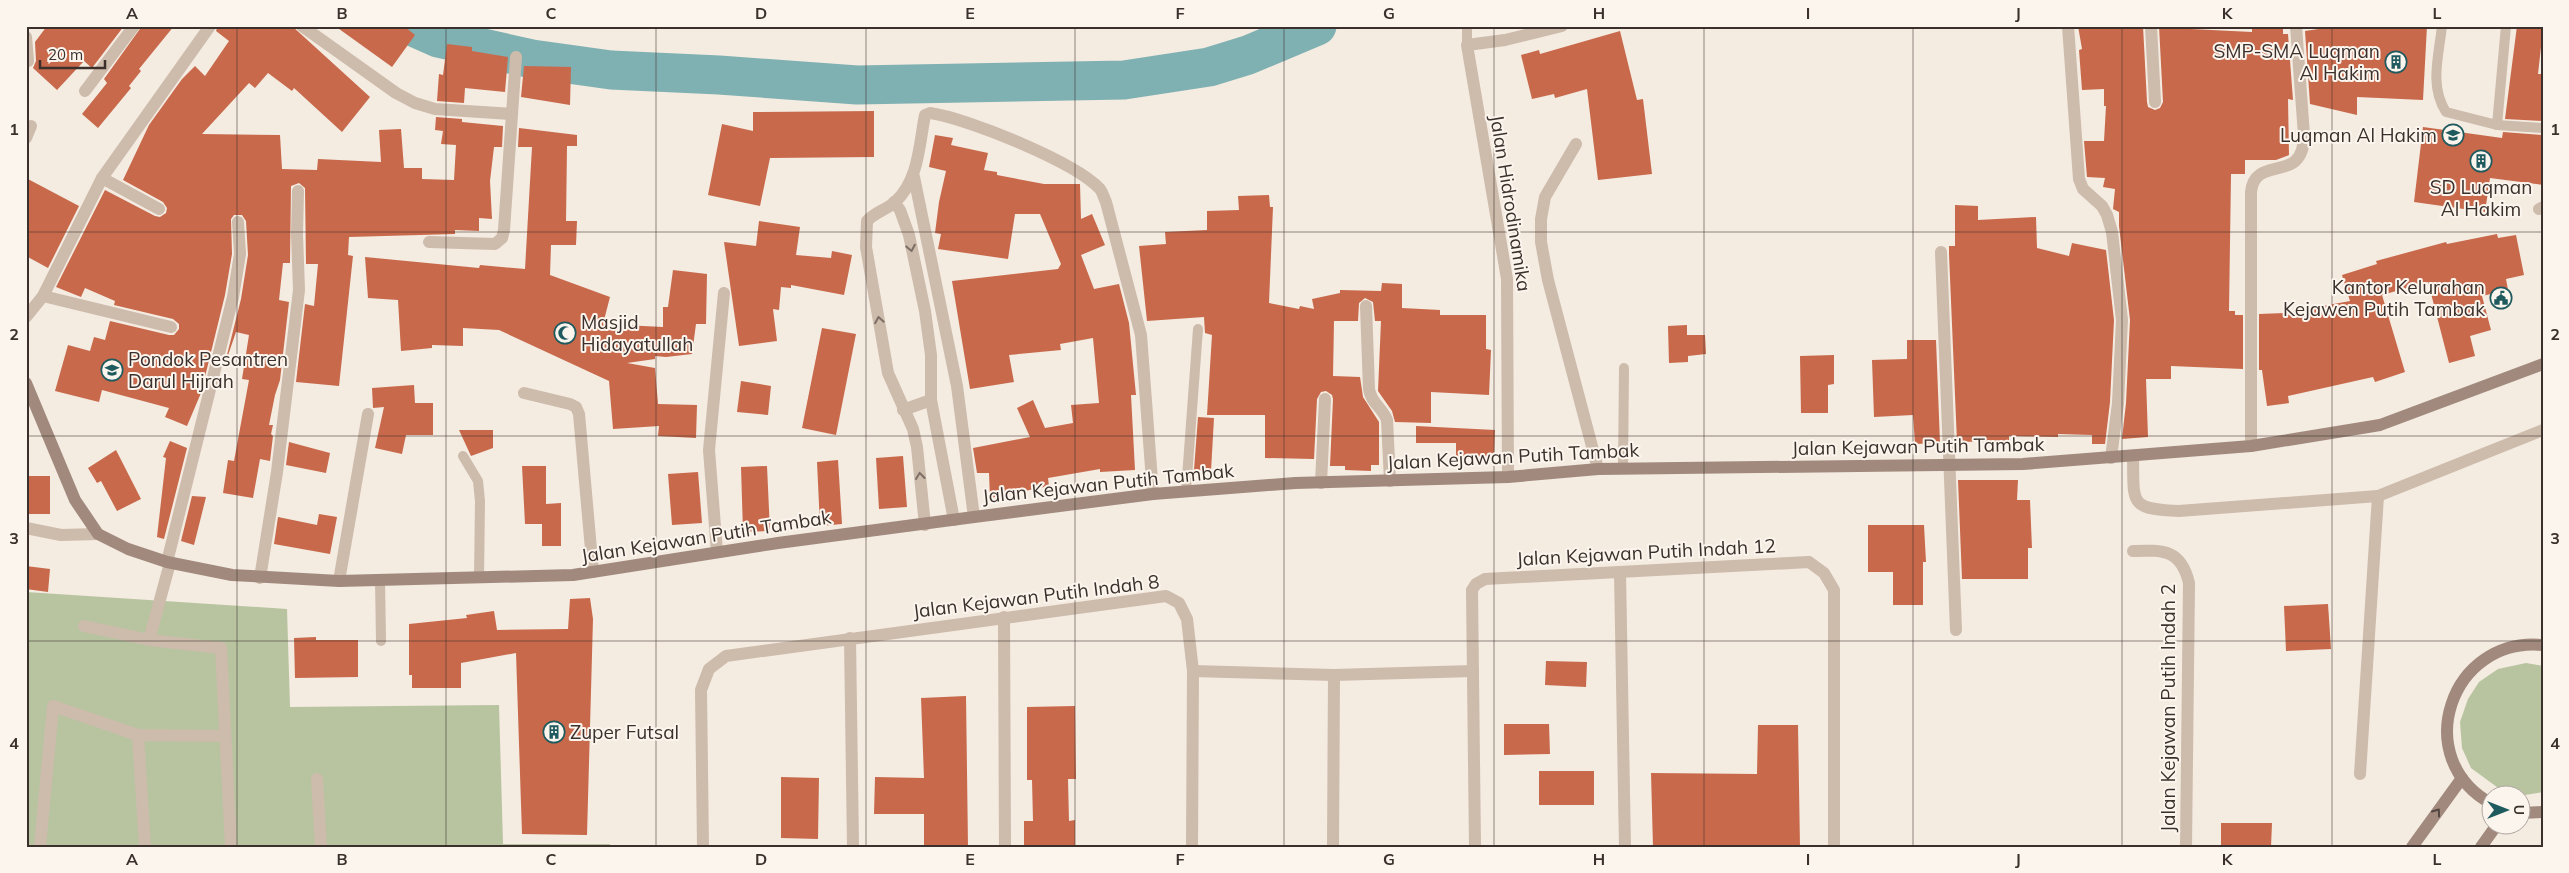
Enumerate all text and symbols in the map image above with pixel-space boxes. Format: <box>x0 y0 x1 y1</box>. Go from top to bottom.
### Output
text: A <box>126 3 138 23</box>
text: B <box>336 3 348 23</box>
text: C <box>546 3 557 23</box>
text: D <box>755 3 767 23</box>
text: E <box>965 3 975 23</box>
text: F <box>1175 3 1185 23</box>
text: G <box>1383 3 1395 23</box>
text: H <box>1593 3 1605 23</box>
text: I <box>1806 3 1810 23</box>
text: J <box>2015 3 2021 23</box>
text: K <box>2222 3 2234 23</box>
text: L <box>2433 3 2442 23</box>
scale bar <box>40 38 105 70</box>
place label: SMP-SMA Luqman Al Hakim <box>2213 39 2380 85</box>
text: 20 m <box>48 45 83 64</box>
building icon: SMP-SMA Luqman Al Hakim <box>2384 50 2408 74</box>
street label: Jalan Hidrodinamika <box>1485 113 1537 293</box>
text: 1 <box>9 119 19 139</box>
text: 1 <box>2550 119 2560 139</box>
place label: Luqman Al Hakim <box>2280 123 2437 147</box>
school or university icon: Luqman Al Hakim <box>2441 123 2465 147</box>
building icon: SD Luqman Al Hakim <box>2469 149 2493 173</box>
place label: SD Luqman Al Hakim <box>2430 175 2532 221</box>
one-way arrow <box>905 243 916 252</box>
place label: Kantor Kelurahan Kejawen Putih Tambak <box>2283 275 2485 321</box>
public building icon: Kantor Kelurahan Kejawen Putih Tambak <box>2489 286 2513 310</box>
place label: Masjid Hidayatullah <box>581 310 693 356</box>
one-way arrow <box>875 316 885 325</box>
mosque icon: Masjid Hidayatullah <box>553 321 577 345</box>
text: 2 <box>9 324 19 344</box>
text: 2 <box>2550 324 2560 344</box>
place label: Pondok Pesantren Darul Hijrah <box>128 347 288 393</box>
school or university icon: Pondok Pesantren Darul Hijrah <box>100 358 124 382</box>
street label: Jalan Kejawan Putih Tambak <box>1791 432 2045 460</box>
street label: Jalan Kejawan Putih Tambak <box>1386 437 1640 475</box>
street label: Jalan Kejawan Putih Tambak <box>981 458 1235 508</box>
one-way arrow <box>915 472 926 480</box>
street label: Jalan Kejawan Putih Tambak <box>579 504 833 568</box>
text: 3 <box>9 528 19 548</box>
text: 3 <box>2550 528 2560 548</box>
street label: Jalan Kejawan Putih Indah 12 <box>1516 533 1776 571</box>
street label: Jalan Kejawan Putih Indah 8 <box>911 569 1161 623</box>
street label: Jalan Kejawan Putih Indah 2 <box>2156 584 2180 832</box>
building icon: Zuper Futsal <box>542 720 566 744</box>
place label: Zuper Futsal <box>570 720 679 744</box>
text: 4 <box>9 733 19 753</box>
text: 4 <box>2550 733 2560 753</box>
north arrow <box>2482 786 2532 836</box>
text: U <box>2510 805 2528 815</box>
one-way arrow <box>2431 808 2440 818</box>
text: A <box>126 849 138 869</box>
text: B <box>336 849 348 869</box>
text: C <box>546 849 557 869</box>
text: D <box>755 849 767 869</box>
text: E <box>965 849 975 869</box>
text: F <box>1175 849 1185 869</box>
text: G <box>1383 849 1395 869</box>
text: H <box>1593 849 1605 869</box>
text: I <box>1806 849 1810 869</box>
text: J <box>2015 849 2021 869</box>
text: K <box>2222 849 2234 869</box>
text: L <box>2433 849 2442 869</box>

